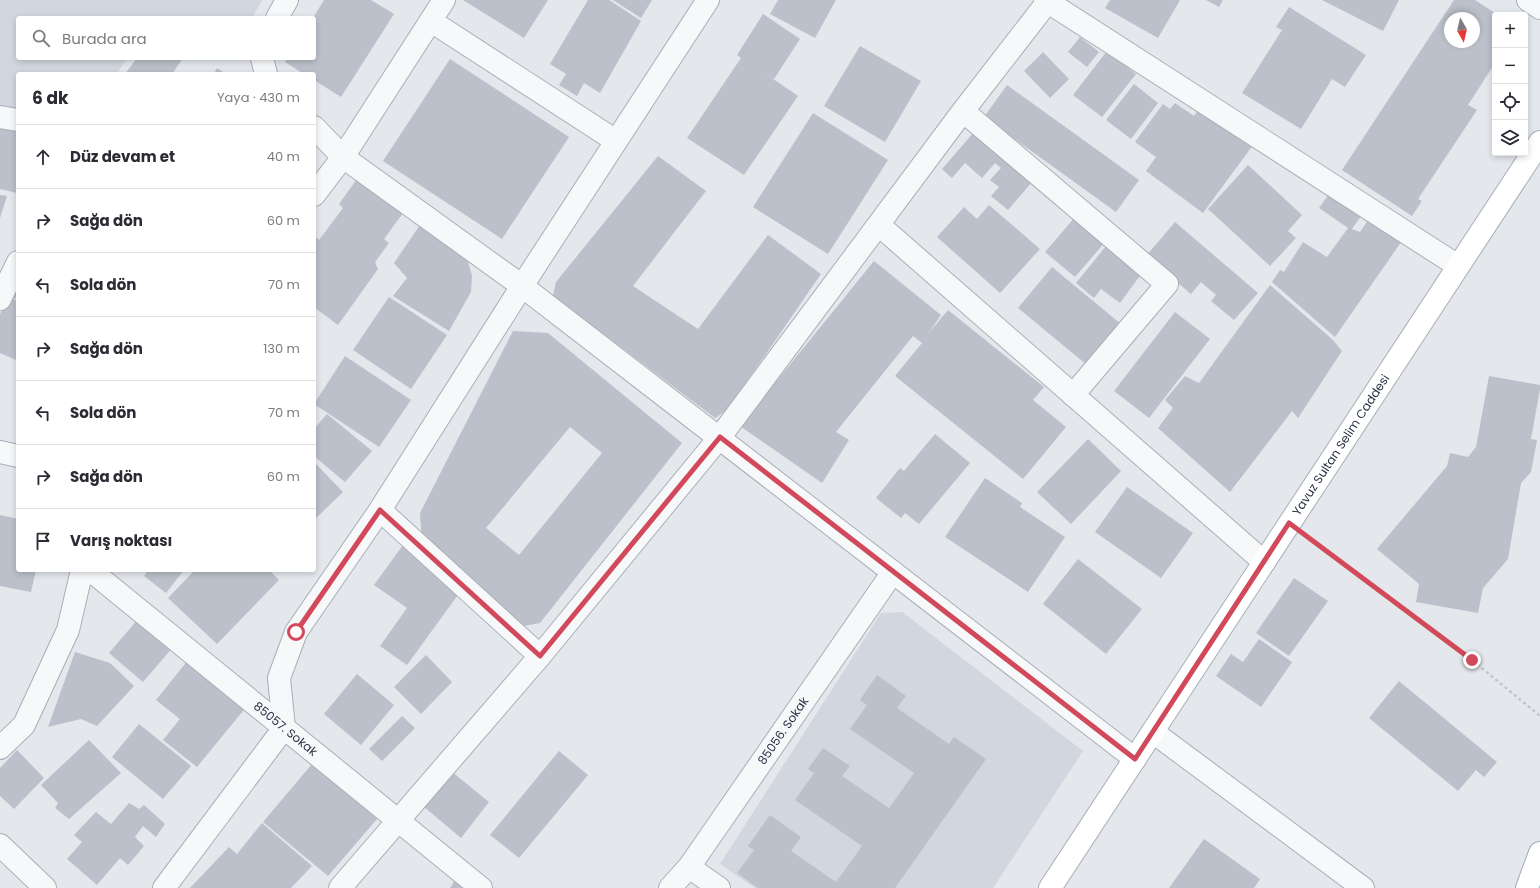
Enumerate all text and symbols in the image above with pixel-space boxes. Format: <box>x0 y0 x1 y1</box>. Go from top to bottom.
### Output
north arrow <box>1444 12 1480 48</box>
map controls <box>1492 12 1528 156</box>
button: + <box>1492 12 1528 48</box>
search box <box>16 16 316 60</box>
icon: search <box>30 27 52 49</box>
text: Burada ara <box>62 28 147 49</box>
button: − <box>1492 48 1528 84</box>
button: locate <box>1492 84 1528 120</box>
text: 6 dk <box>32 86 68 110</box>
text: Yaya · 430 m <box>217 88 300 107</box>
button: layers <box>1492 120 1528 156</box>
icon: ahead <box>32 146 54 168</box>
text: Düz devam et <box>70 146 175 167</box>
text: 40 m <box>267 147 300 166</box>
icon: right <box>32 210 54 232</box>
text: Sağa dön <box>70 210 143 231</box>
text: 60 m <box>267 211 300 230</box>
icon: left <box>32 274 54 296</box>
text: Sola dön <box>70 274 136 295</box>
text: 70 m <box>268 275 300 294</box>
icon: right <box>32 338 54 360</box>
text: Sağa dön <box>70 338 143 359</box>
text: 130 m <box>263 339 300 358</box>
street label: Yavuz Sultan Selim Caddesi <box>1288 371 1393 519</box>
icon: left <box>32 402 54 424</box>
text: Sola dön <box>70 402 136 423</box>
text: 70 m <box>268 403 300 422</box>
icon: right <box>32 466 54 488</box>
text: Sağa dön <box>70 466 143 487</box>
text: 60 m <box>267 467 300 486</box>
icon: arrive <box>32 530 54 552</box>
text: Varış noktası <box>70 530 172 551</box>
route start <box>287 623 305 641</box>
route end <box>1463 651 1481 669</box>
street label: 85056. Sokak <box>753 693 813 768</box>
street label: 85057. Sokak <box>250 697 322 760</box>

